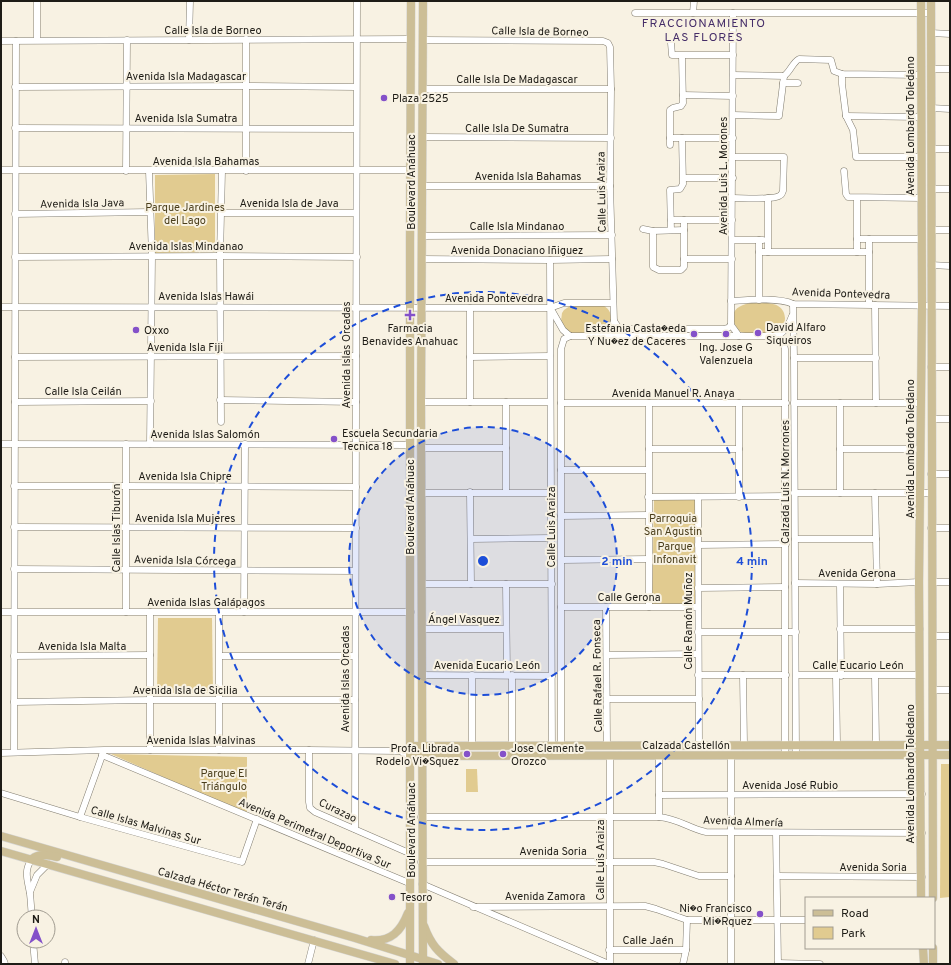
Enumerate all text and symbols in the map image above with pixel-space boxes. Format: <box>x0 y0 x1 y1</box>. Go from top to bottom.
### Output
district label: FRACCIONAMIENTO LAS FLORES <box>642 16 766 46</box>
street label: Calle Isla de Borneo <box>164 24 262 38</box>
street label: Calle Isla de Borneo <box>491 24 589 40</box>
street label: Avenida Lombardo Toledano <box>904 56 918 196</box>
street label: Avenida Isla Madagascar <box>126 70 247 84</box>
street label: Calle Isla De Madagascar <box>456 73 579 87</box>
place label: Plaza 2525 <box>392 92 449 106</box>
marker: Plaza 2525 <box>379 93 389 103</box>
street label: Avenida Isla Sumatra <box>135 112 238 126</box>
street label: Avenida Luis L. Morones <box>717 117 731 235</box>
street label: Calle Isla De Sumatra <box>465 122 569 136</box>
street label: Boulevard Anáhuac <box>405 134 419 230</box>
street label: Calle Luis Araiza <box>594 151 610 233</box>
street label: Avenida Isla Bahamas <box>153 155 259 169</box>
street label: Avenida Isla Bahamas <box>475 170 581 184</box>
street label: Avenida Isla Java <box>40 196 125 212</box>
street label: Avenida Isla de Java <box>239 197 339 211</box>
park label: Parque Jardines del Lago <box>145 201 225 228</box>
street label: Calle Isla Mindanao <box>470 220 564 234</box>
street label: Avenida Islas Mindanao <box>129 240 243 254</box>
street label: Avenida Donaciano Iñiguez <box>451 244 583 258</box>
street label: Avenida Pontevedra <box>791 285 891 303</box>
street label: Avenida Islas Hawái <box>158 290 254 304</box>
street label: Avenida Pontevedra <box>445 292 544 306</box>
street label: Avenida Islas Orcadas <box>340 301 354 409</box>
marker: Farmacia Benavides Anahuac <box>405 310 415 320</box>
place label: David Alfaro Siqueiros <box>766 321 826 348</box>
place label: Farmacia Benavides Anahuac <box>362 322 458 349</box>
place label: Estefania Casta�eda Y Nu�ez de Caceres <box>585 322 686 349</box>
place label: Oxxo <box>144 324 169 338</box>
marker: Oxxo <box>131 325 141 335</box>
marker: David Alfaro Siqueiros <box>753 328 763 338</box>
marker: Estefania Casta�eda Y Nu�ez de Caceres <box>689 329 699 339</box>
marker: Ing. Jose G Valenzuela <box>721 329 731 339</box>
street label: Avenida Isla Fiji <box>147 341 223 355</box>
place label: Ing. Jose G Valenzuela <box>699 341 753 368</box>
street label: Avenida Lombardo Toledano <box>904 379 918 519</box>
street label: Calle Isla Ceilán <box>44 385 122 399</box>
street label: Avenida Manuel R. Anaya <box>612 387 735 401</box>
street label: Calzada Luis N. Morrones <box>779 420 793 544</box>
place label: Escuela Secundaria Tecnica 18 <box>342 427 438 454</box>
street label: Avenida Islas Salomón <box>150 428 260 442</box>
marker: Escuela Secundaria Tecnica 18 <box>329 434 339 444</box>
street label: Boulevard Anáhuac <box>404 459 418 555</box>
street label: Avenida Isla Chipre <box>138 470 232 484</box>
street label: Calle Islas Tiburón <box>110 483 124 573</box>
street label: Calle Luis Araiza <box>545 486 559 568</box>
street label: Avenida Isla Mujeres <box>135 512 235 526</box>
park label: Parroquia San Agustin <box>644 512 702 539</box>
park label: Parque Infonavit <box>653 540 697 567</box>
street label: Avenida Isla Córcega <box>134 553 237 569</box>
centre of rings <box>476 554 490 568</box>
text: 2 min <box>601 554 633 570</box>
text: 4 min <box>736 554 768 570</box>
street label: Avenida Gerona <box>818 567 896 581</box>
street label: Calle Ramón Muñoz <box>682 572 696 670</box>
street label: Calle Gerona <box>598 591 661 605</box>
street label: Avenida Islas Galápagos <box>147 596 265 610</box>
street label: Ángel Vasquez <box>428 612 500 627</box>
street label: Calle Rafael R. Fonseca <box>590 619 606 733</box>
street label: Avenida Islas Orcadas <box>339 625 353 733</box>
street label: Avenida Isla Malta <box>38 640 126 654</box>
street label: Avenida Eucario León <box>434 659 540 673</box>
street label: Calle Eucario León <box>812 659 904 673</box>
street label: Avenida Isla de Sicilia <box>132 684 238 698</box>
street label: Avenida Lombardo Toledano <box>904 704 918 844</box>
street label: Avenida Islas Malvinas <box>146 734 256 748</box>
street label: Calzada Castellón <box>642 739 730 753</box>
place label: Profa. Librada Rodelo Vi�Squez <box>376 742 459 769</box>
place label: Jose Clemente Orozco <box>511 742 584 769</box>
marker: Profa. Librada Rodelo Vi�Squez <box>462 749 472 759</box>
marker: Jose Clemente Orozco <box>498 749 508 759</box>
park label: Parque El Triángulo <box>201 767 247 794</box>
street label: Avenida José Rubio <box>742 779 838 793</box>
street label: Boulevard Anáhuac <box>405 782 419 878</box>
street label: Avenida Perimetral Deportiva Sur <box>236 795 394 873</box>
street label: Curazao <box>316 796 359 826</box>
street label: Calle Islas Malvinas Sur <box>89 803 203 849</box>
street label: Avenida Almería <box>703 814 784 830</box>
street label: Calle Luis Araiza <box>594 819 608 901</box>
street label: Avenida Soria <box>519 845 587 859</box>
street label: Avenida Soria <box>839 861 907 875</box>
street label: Calzada Héctor Terán Terán <box>156 865 290 915</box>
street label: Avenida Zamora <box>505 890 585 904</box>
place label: Tesoro <box>400 891 433 905</box>
marker: Tesoro <box>387 892 397 902</box>
legend <box>805 897 935 949</box>
place label: Ni�o Francisco Mi�Rquez <box>679 902 752 929</box>
text: Road <box>841 906 869 922</box>
north arrow <box>16 909 56 949</box>
marker: Ni�o Francisco Mi�Rquez <box>755 909 765 919</box>
text: N <box>32 913 40 927</box>
text: Park <box>841 926 866 942</box>
street label: Calle Jaén <box>622 934 674 948</box>

